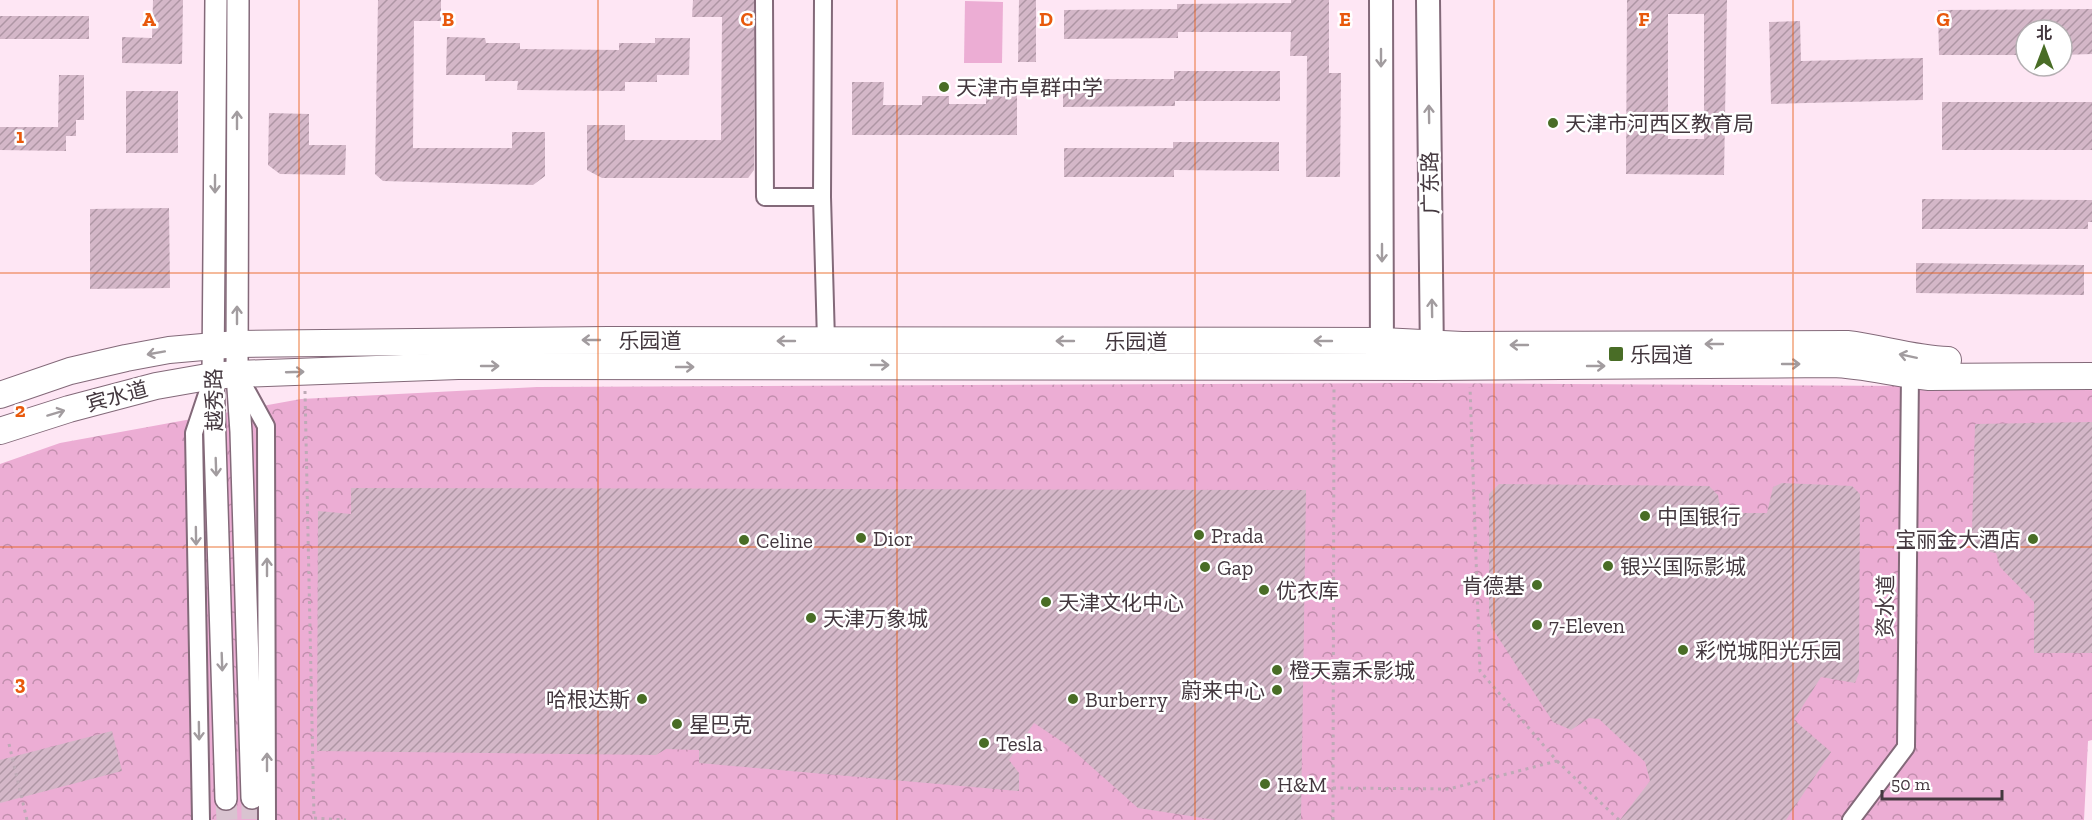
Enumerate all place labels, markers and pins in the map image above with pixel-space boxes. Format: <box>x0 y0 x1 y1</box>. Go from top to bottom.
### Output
place label: 天津市卓群中学 <box>956 75 1103 100</box>
marker: 天津市卓群中学 <box>937 80 951 94</box>
place label: 天津市河西区教育局 <box>1565 111 1754 136</box>
marker: 天津市河西区教育局 <box>1546 116 1560 130</box>
place label: 乐园道 <box>1630 342 1693 367</box>
marker: 乐园道 <box>1607 345 1625 363</box>
place label: 中国银行 <box>1657 504 1741 529</box>
marker: 中国银行 <box>1638 509 1652 523</box>
place label: Prada <box>1211 523 1264 548</box>
place label: Dior <box>873 526 913 551</box>
place label: 宝丽金大酒店 <box>1895 527 2021 552</box>
place label: Celine <box>756 528 813 553</box>
marker: Prada <box>1192 528 1206 542</box>
marker: Dior <box>854 531 868 545</box>
marker: 宝丽金大酒店 <box>2026 532 2040 546</box>
marker: Celine <box>737 533 751 547</box>
place label: 银兴国际影城 <box>1620 554 1746 579</box>
place label: Gap <box>1217 555 1253 580</box>
marker: 银兴国际影城 <box>1601 559 1615 573</box>
marker: Gap <box>1198 560 1212 574</box>
place label: 肯德基 <box>1462 573 1525 598</box>
place label: 优衣库 <box>1276 578 1339 603</box>
marker: 肯德基 <box>1530 578 1544 592</box>
marker: 优衣库 <box>1257 583 1271 597</box>
place label: 天津文化中心 <box>1058 590 1184 615</box>
marker: 天津文化中心 <box>1039 595 1053 609</box>
place label: 天津万象城 <box>823 606 928 631</box>
marker: 天津万象城 <box>804 611 818 625</box>
place label: 7-Eleven <box>1549 613 1625 638</box>
marker: 7-Eleven <box>1530 618 1544 632</box>
place label: 彩悦城阳光乐园 <box>1695 638 1842 663</box>
marker: 彩悦城阳光乐园 <box>1676 643 1690 657</box>
place label: 橙天嘉禾影城 <box>1289 658 1415 683</box>
marker: 橙天嘉禾影城 <box>1270 663 1284 677</box>
place label: 蔚来中心 <box>1181 678 1265 703</box>
marker: 蔚来中心 <box>1270 683 1284 697</box>
place label: 哈根达斯 <box>546 687 630 712</box>
place label: Burberry <box>1085 687 1168 712</box>
marker: 哈根达斯 <box>635 692 649 706</box>
marker: Burberry <box>1066 692 1080 706</box>
place label: 星巴克 <box>689 712 752 737</box>
marker: 星巴克 <box>670 717 684 731</box>
place label: Tesla <box>996 731 1042 756</box>
marker: Tesla <box>977 736 991 750</box>
place label: H&M <box>1277 772 1327 797</box>
marker: H&M <box>1258 777 1272 791</box>

